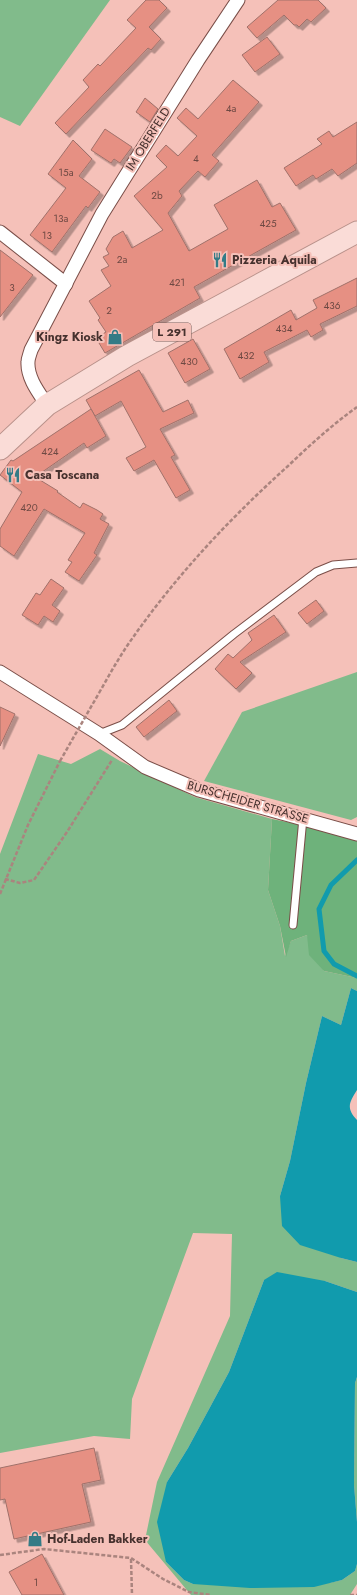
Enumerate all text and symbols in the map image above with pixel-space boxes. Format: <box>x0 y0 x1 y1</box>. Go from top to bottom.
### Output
house number: 4a <box>226 101 237 116</box>
street label: IM OBERFELD <box>121 104 175 174</box>
house number: 4 <box>193 151 199 166</box>
house number: 15a <box>59 165 74 180</box>
house number: 2b <box>151 188 163 203</box>
house number: 13a <box>54 211 69 226</box>
house number: 425 <box>259 216 277 231</box>
house number: 13 <box>42 228 53 243</box>
restaurant icon: Pizzeria Aquila <box>211 251 229 269</box>
place label: Pizzeria Aquila <box>232 251 317 269</box>
house number: 2a <box>117 252 127 267</box>
house number: 421 <box>169 275 185 290</box>
house number: 3 <box>9 280 15 295</box>
house number: 436 <box>323 298 341 313</box>
house number: 2 <box>106 303 112 318</box>
house number: 434 <box>275 321 293 336</box>
road number: L 291 <box>153 323 191 341</box>
place label: Kingz Kiosk <box>36 328 103 346</box>
shop icon: Kingz Kiosk <box>106 328 124 346</box>
house number: 432 <box>238 348 255 363</box>
house number: 430 <box>180 354 198 369</box>
house number: 424 <box>41 444 59 459</box>
restaurant icon: Casa Toscana <box>4 466 22 484</box>
place label: Casa Toscana <box>25 466 99 484</box>
house number: 420 <box>20 500 38 515</box>
street label: BURSCHEIDER STRASSE <box>185 776 311 828</box>
shop icon: Hof-Laden Bakker <box>26 1530 44 1548</box>
place label: Hof-Laden Bakker <box>47 1530 148 1548</box>
house number: 1 <box>34 1575 38 1590</box>

